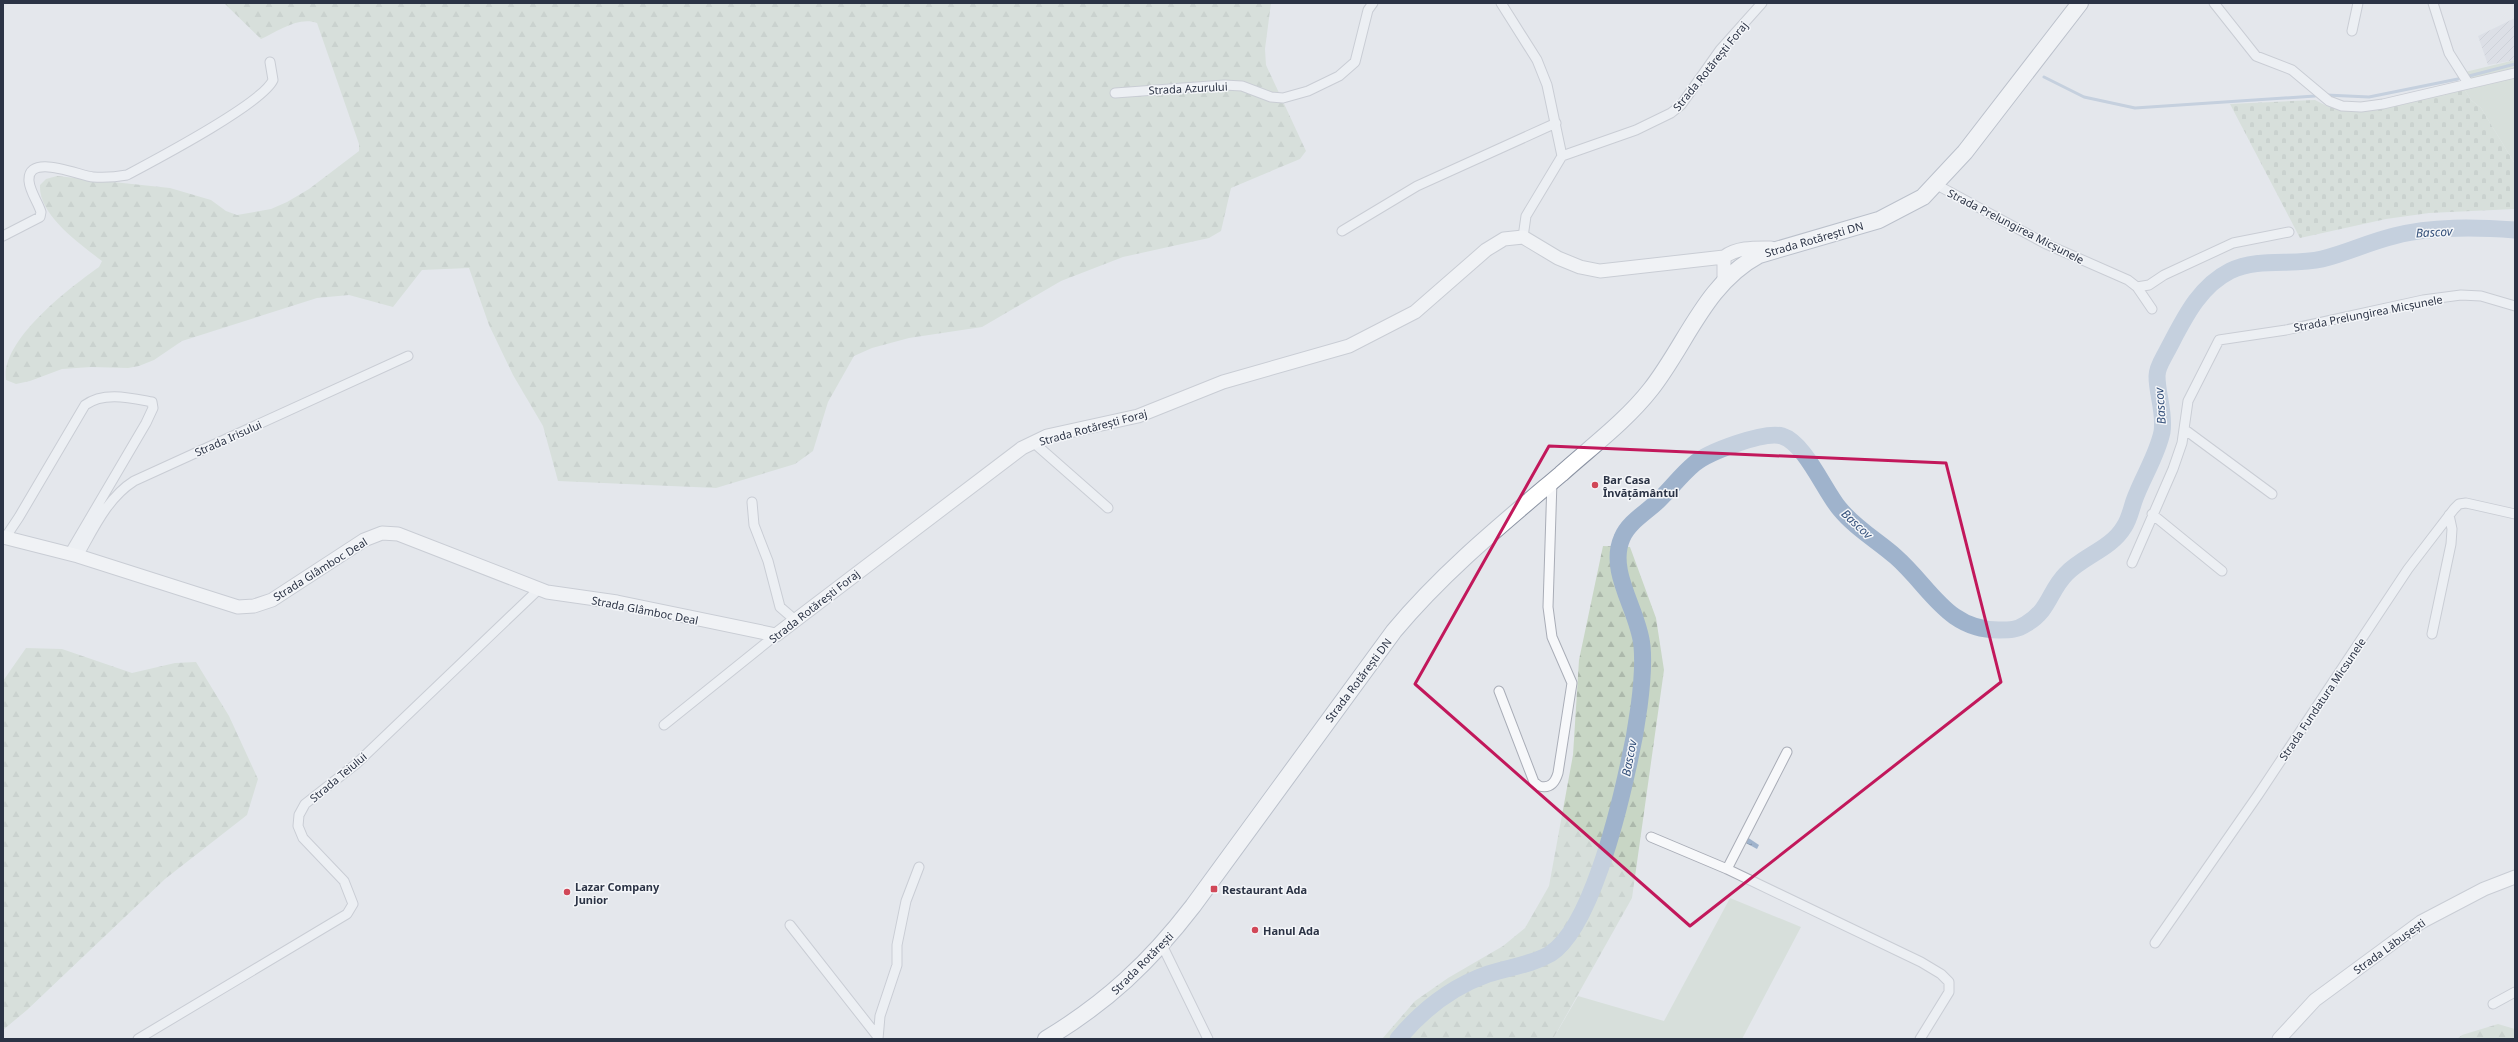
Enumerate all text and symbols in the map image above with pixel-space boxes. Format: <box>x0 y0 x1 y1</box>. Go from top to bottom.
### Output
street label: Strada Rotărești Foraj <box>1669 18 1751 114</box>
street label: Strada Azurului <box>1148 78 1228 98</box>
street label: Strada Prelungirea Micșunele <box>1945 185 2087 267</box>
street label: Strada Rotărești DN <box>1763 218 1865 260</box>
water label: Bascov <box>2415 222 2454 241</box>
street label: Strada Prelungirea Micșunele <box>2292 291 2444 335</box>
water label: Bascov <box>2150 386 2170 425</box>
street label: Strada Rotărești Foraj <box>1037 405 1149 449</box>
street label: Strada Irisului <box>192 417 264 459</box>
place label: Bar Casa Învățământul <box>1602 472 1678 500</box>
marker: Bar Casa Învățământul <box>1590 480 1600 490</box>
water label: Bascov <box>1838 505 1877 544</box>
street label: Strada Glâmboc Deal <box>270 534 370 604</box>
street label: Strada Rotărești Foraj <box>766 566 862 646</box>
street label: Strada Glâmboc Deal <box>590 592 700 628</box>
street label: Strada Rotărești DN <box>1321 635 1395 725</box>
street label: Strada Fundatura Micsunele <box>2275 635 2369 763</box>
water label: Bascov <box>1617 737 1641 778</box>
street label: Strada Teiului <box>306 749 370 805</box>
place label: Lazar Company Junior <box>574 879 660 907</box>
place label: Restaurant Ada <box>1222 882 1307 897</box>
marker: Restaurant Ada <box>1209 884 1219 894</box>
marker: Lazar Company Junior <box>562 887 572 897</box>
street label: Strada Lăbușești <box>2350 915 2428 977</box>
place label: Hanul Ada <box>1263 923 1320 938</box>
marker: Hanul Ada <box>1250 925 1260 935</box>
street label: Strada Rotărești <box>1108 929 1176 997</box>

